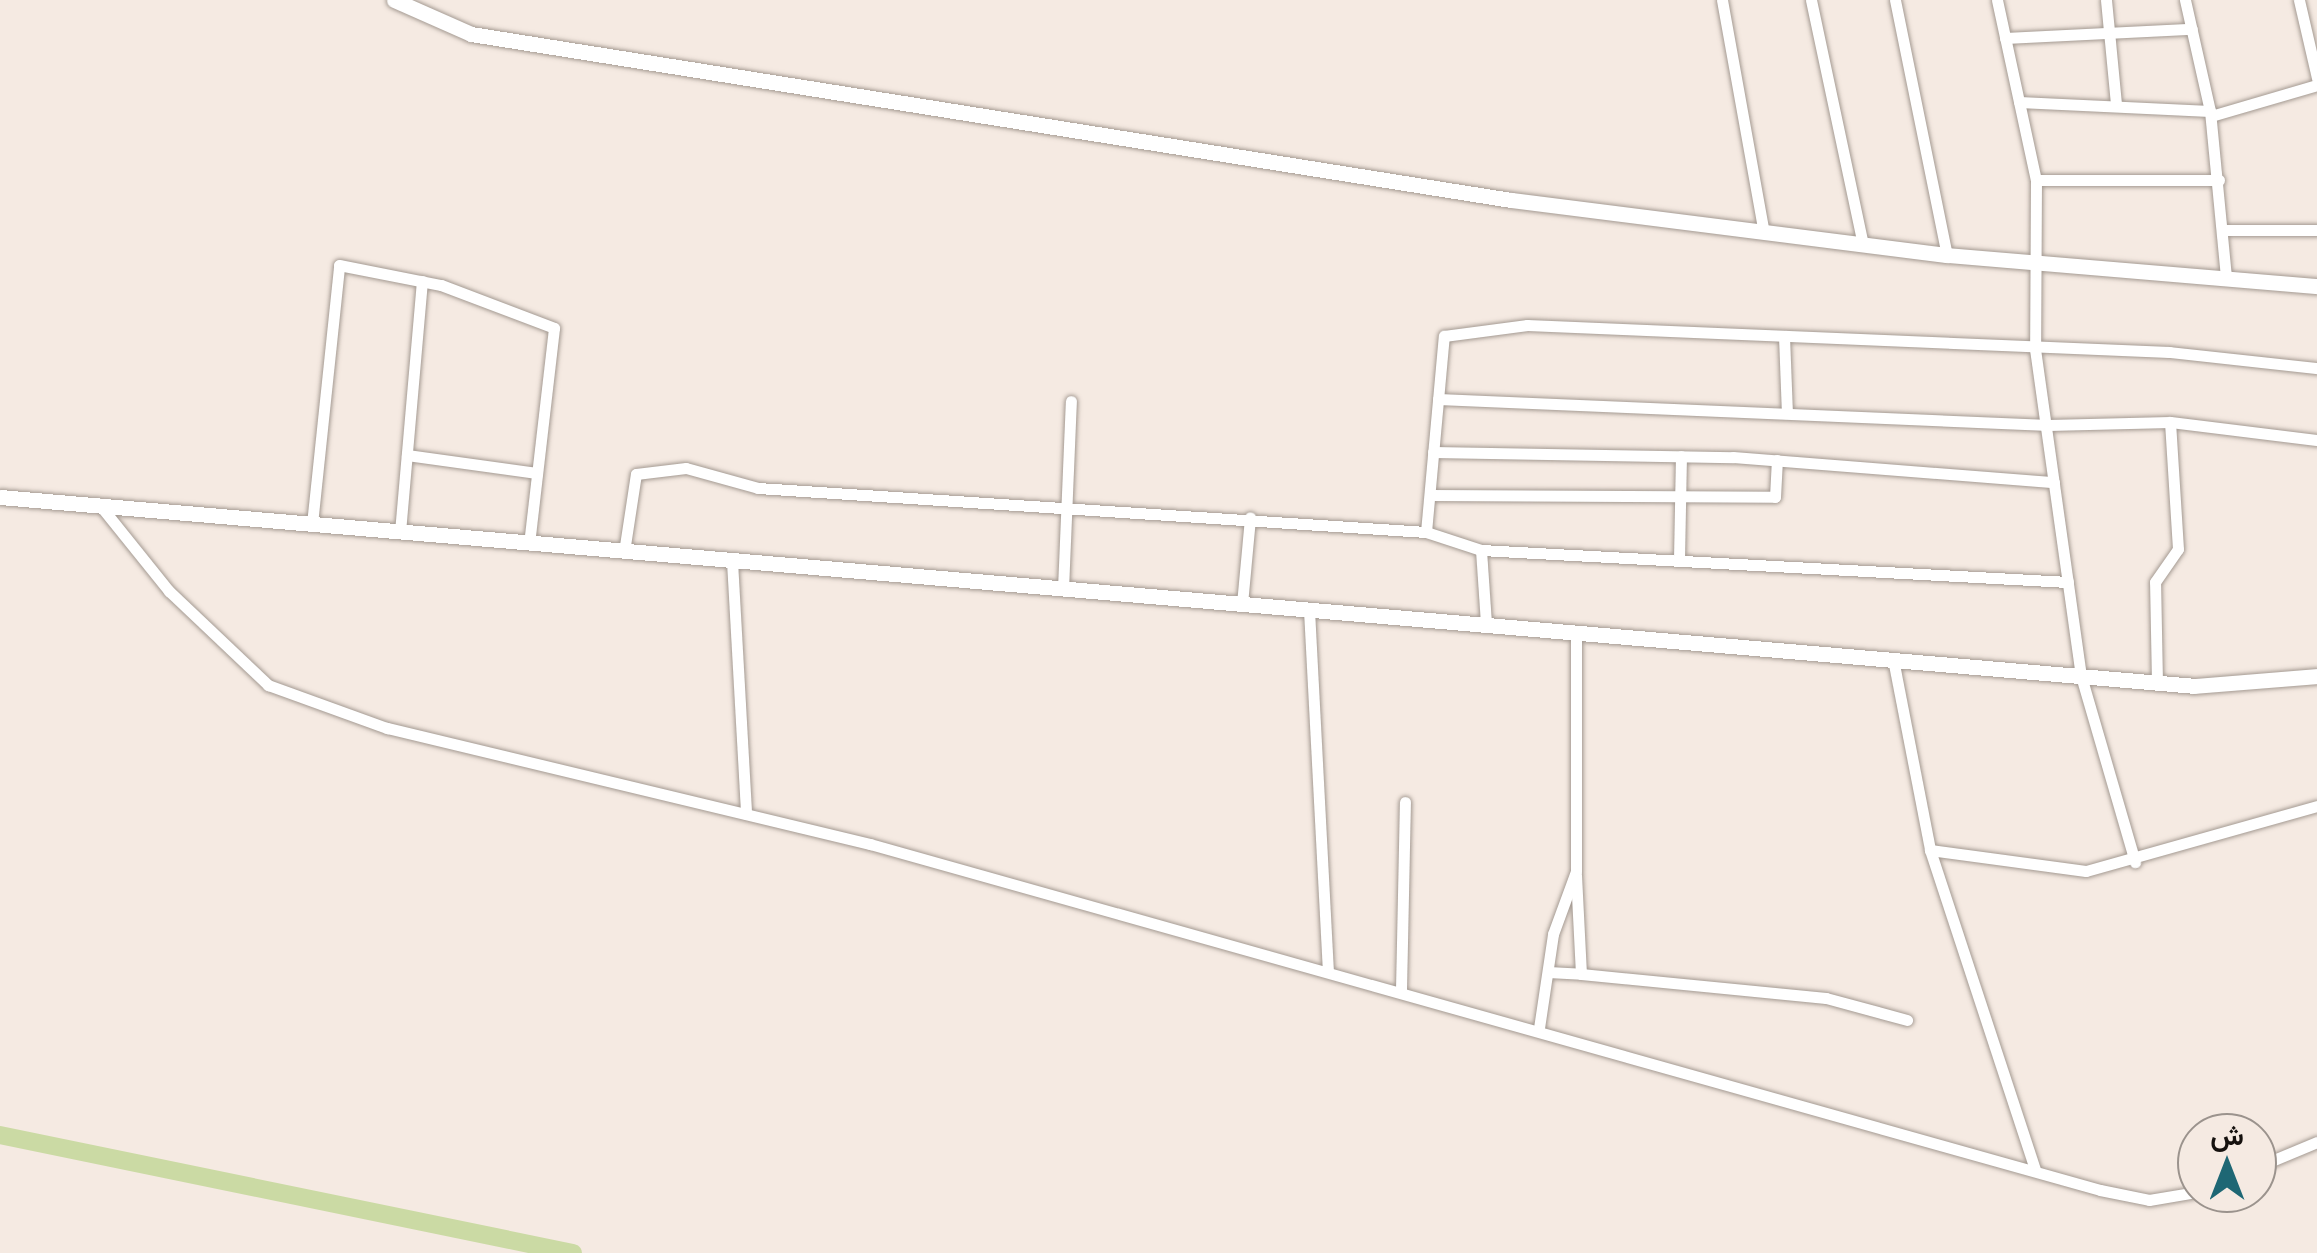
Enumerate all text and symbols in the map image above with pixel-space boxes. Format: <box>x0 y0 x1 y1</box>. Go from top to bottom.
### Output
north arrow <box>2177 1113 2277 1213</box>
text: ش <box>2210 1117 2244 1153</box>

